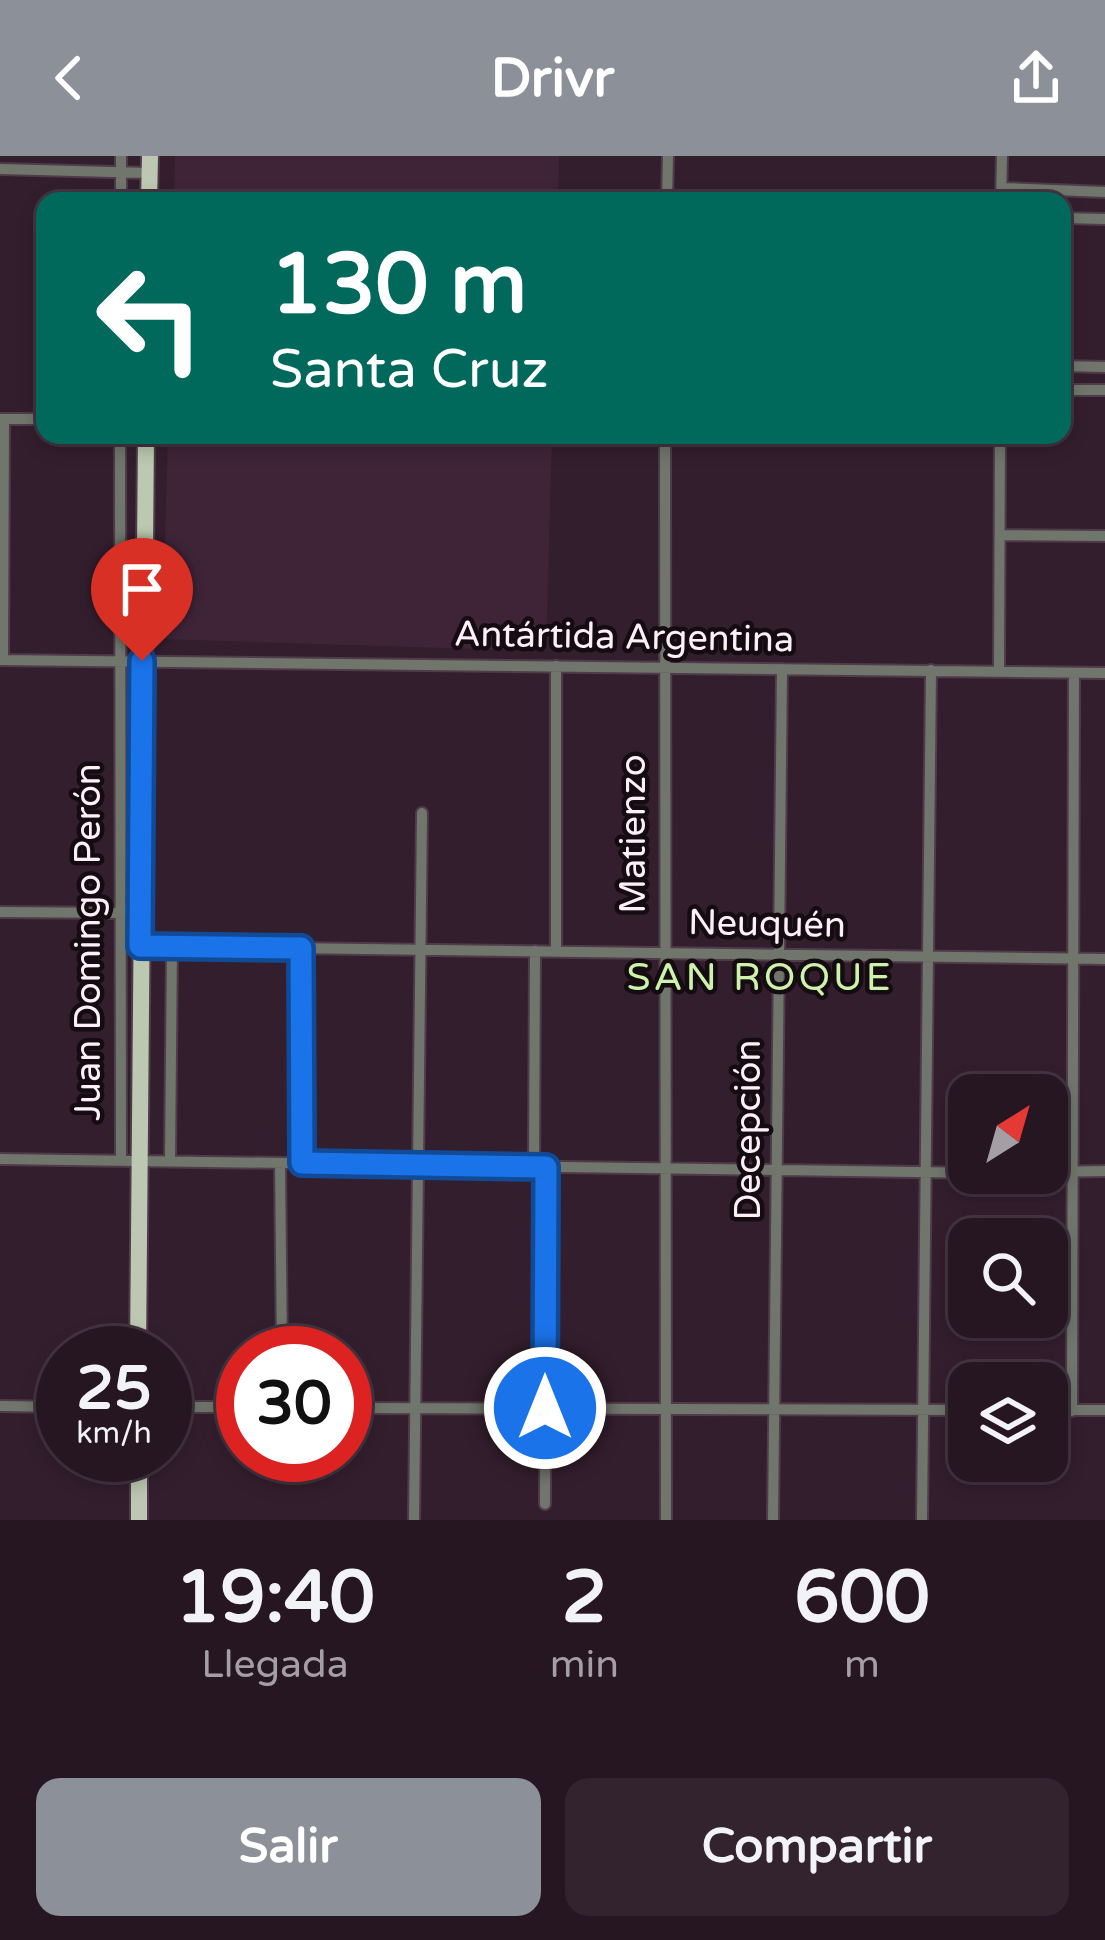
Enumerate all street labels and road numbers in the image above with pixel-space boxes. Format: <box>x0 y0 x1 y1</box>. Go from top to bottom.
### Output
street label: Antártida Argentina <box>454 613 794 661</box>
street label: Matienzo <box>612 754 655 914</box>
street label: Juan Domingo Perón <box>67 763 110 1121</box>
street label: Neuquén <box>688 901 846 947</box>
street label: Decepción <box>727 1040 770 1220</box>

